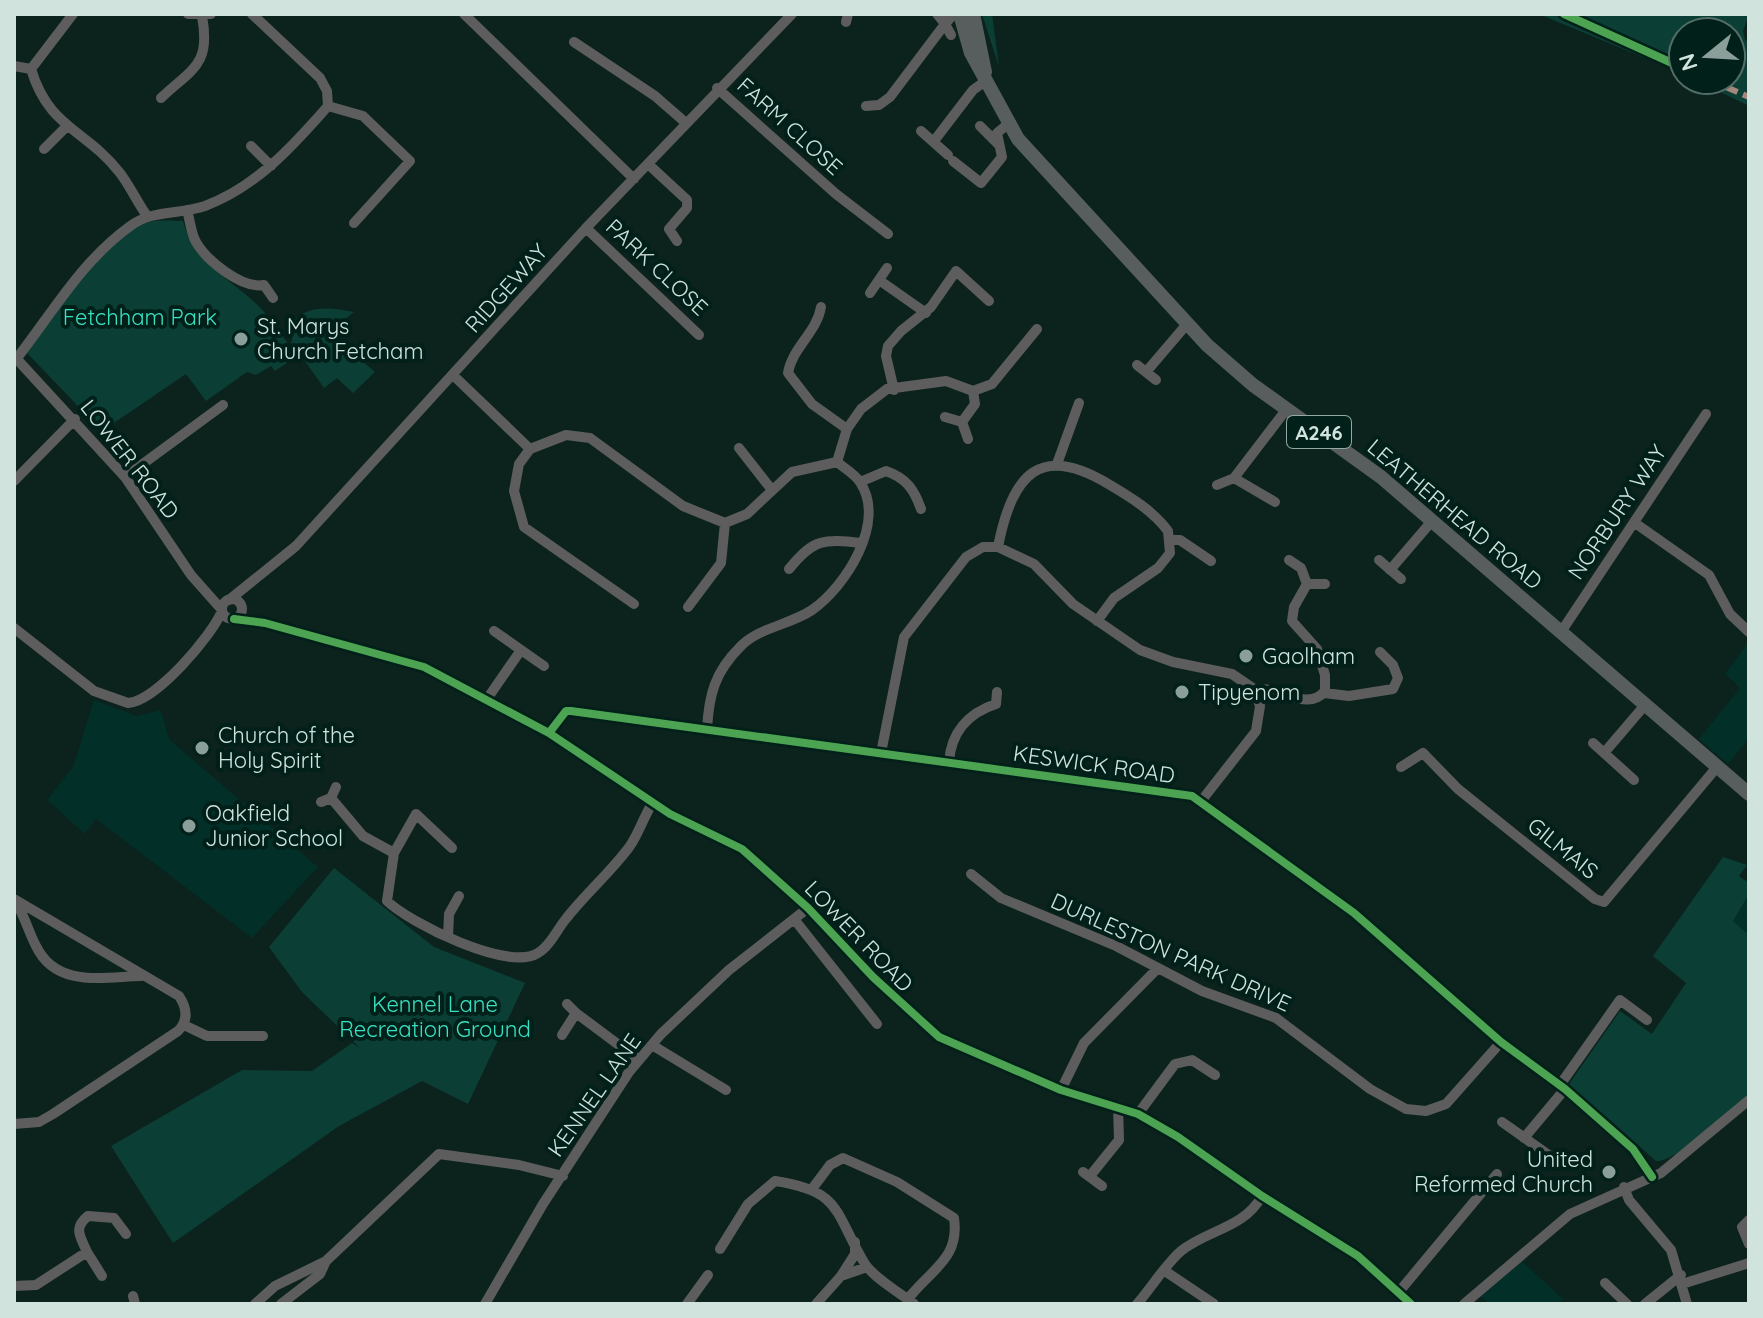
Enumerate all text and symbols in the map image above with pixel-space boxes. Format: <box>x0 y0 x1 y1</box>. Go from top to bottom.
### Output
north arrow <box>1667 16 1747 96</box>
text: N <box>1672 50 1704 74</box>
street label: FARM CLOSE <box>731 71 849 181</box>
street label: PARK CLOSE <box>600 213 714 321</box>
street label: RIDGEWAY <box>459 238 553 338</box>
park label: Fetchham Park <box>63 303 217 331</box>
place label: St. Marys Church Fetcham <box>257 312 423 365</box>
marker: St. Marys Church Fetcham <box>232 330 250 348</box>
street label: LOWER ROAD <box>75 394 185 524</box>
road number: A246 <box>1287 416 1351 448</box>
street label: LEATHERHEAD ROAD <box>1362 433 1548 595</box>
street label: NORBURY WAY <box>1562 439 1672 585</box>
place label: Gaolham <box>1262 642 1355 670</box>
marker: Gaolham <box>1237 647 1255 665</box>
place label: Tipyenom <box>1198 678 1300 706</box>
marker: Tipyenom <box>1173 683 1191 701</box>
place label: Church of the Holy Spirit <box>218 721 355 774</box>
marker: Church of the Holy Spirit <box>193 739 211 757</box>
street label: KESWICK ROAD <box>1011 739 1177 789</box>
place label: Oakfield Junior School <box>205 799 343 852</box>
street label: GILMAIS <box>1522 811 1604 885</box>
marker: Oakfield Junior School <box>180 817 198 835</box>
street label: LOWER ROAD <box>799 874 919 998</box>
street label: DURLESTON PARK DRIVE <box>1047 886 1295 1018</box>
park label: Kennel Lane Recreation Ground <box>339 990 531 1043</box>
street label: KENNEL LANE <box>541 1028 647 1162</box>
place label: United Reformed Church <box>1414 1145 1593 1198</box>
marker: United Reformed Church <box>1600 1163 1618 1181</box>

